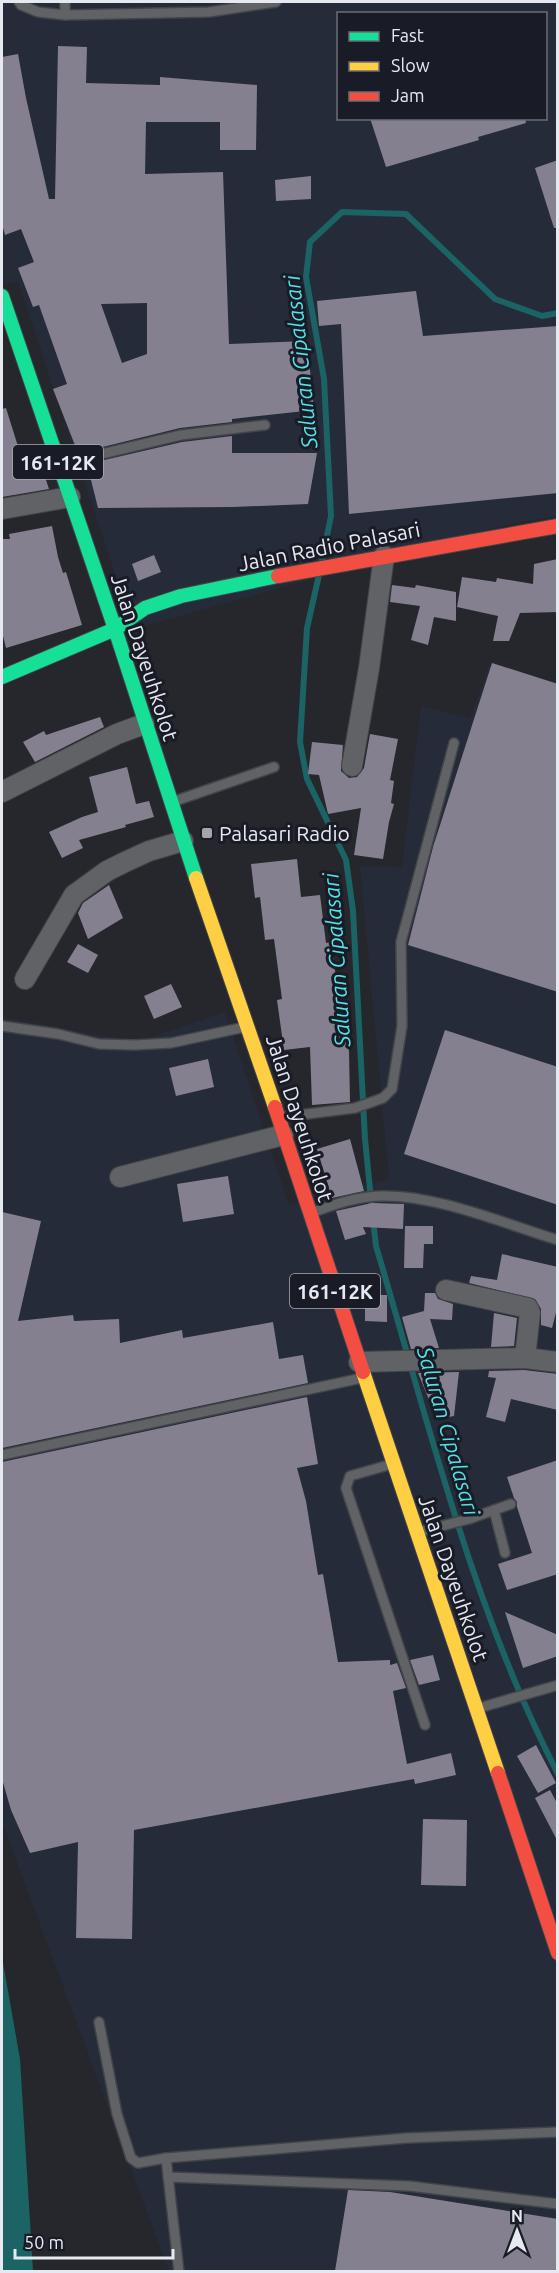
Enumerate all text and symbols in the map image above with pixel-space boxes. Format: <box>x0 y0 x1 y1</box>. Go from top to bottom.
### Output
legend <box>337 12 547 120</box>
text: Fast <box>391 25 424 45</box>
text: Slow <box>391 55 430 75</box>
text: Jam <box>391 85 425 105</box>
water label: Saluran Cipalasari <box>278 273 322 451</box>
road number: 161-12K <box>13 445 103 479</box>
street label: Jalan Radio Palasari <box>236 517 422 575</box>
street label: Jalan Dayeuhkolot <box>107 571 183 743</box>
place label: Palasari Radio <box>219 821 350 845</box>
marker: Palasari Radio <box>200 826 214 840</box>
water label: Saluran Cipalasari <box>317 871 355 1049</box>
street label: Jalan Dayeuhkolot <box>262 1032 338 1204</box>
road number: 161-12K <box>290 1274 380 1308</box>
water label: Saluran Cipalasari <box>413 1343 485 1520</box>
street label: Jalan Dayeuhkolot <box>414 1492 494 1664</box>
north arrow <box>487 2201 547 2261</box>
text: N <box>511 2207 523 2225</box>
scale bar <box>15 2222 172 2260</box>
text: 50 m <box>24 2232 64 2252</box>

